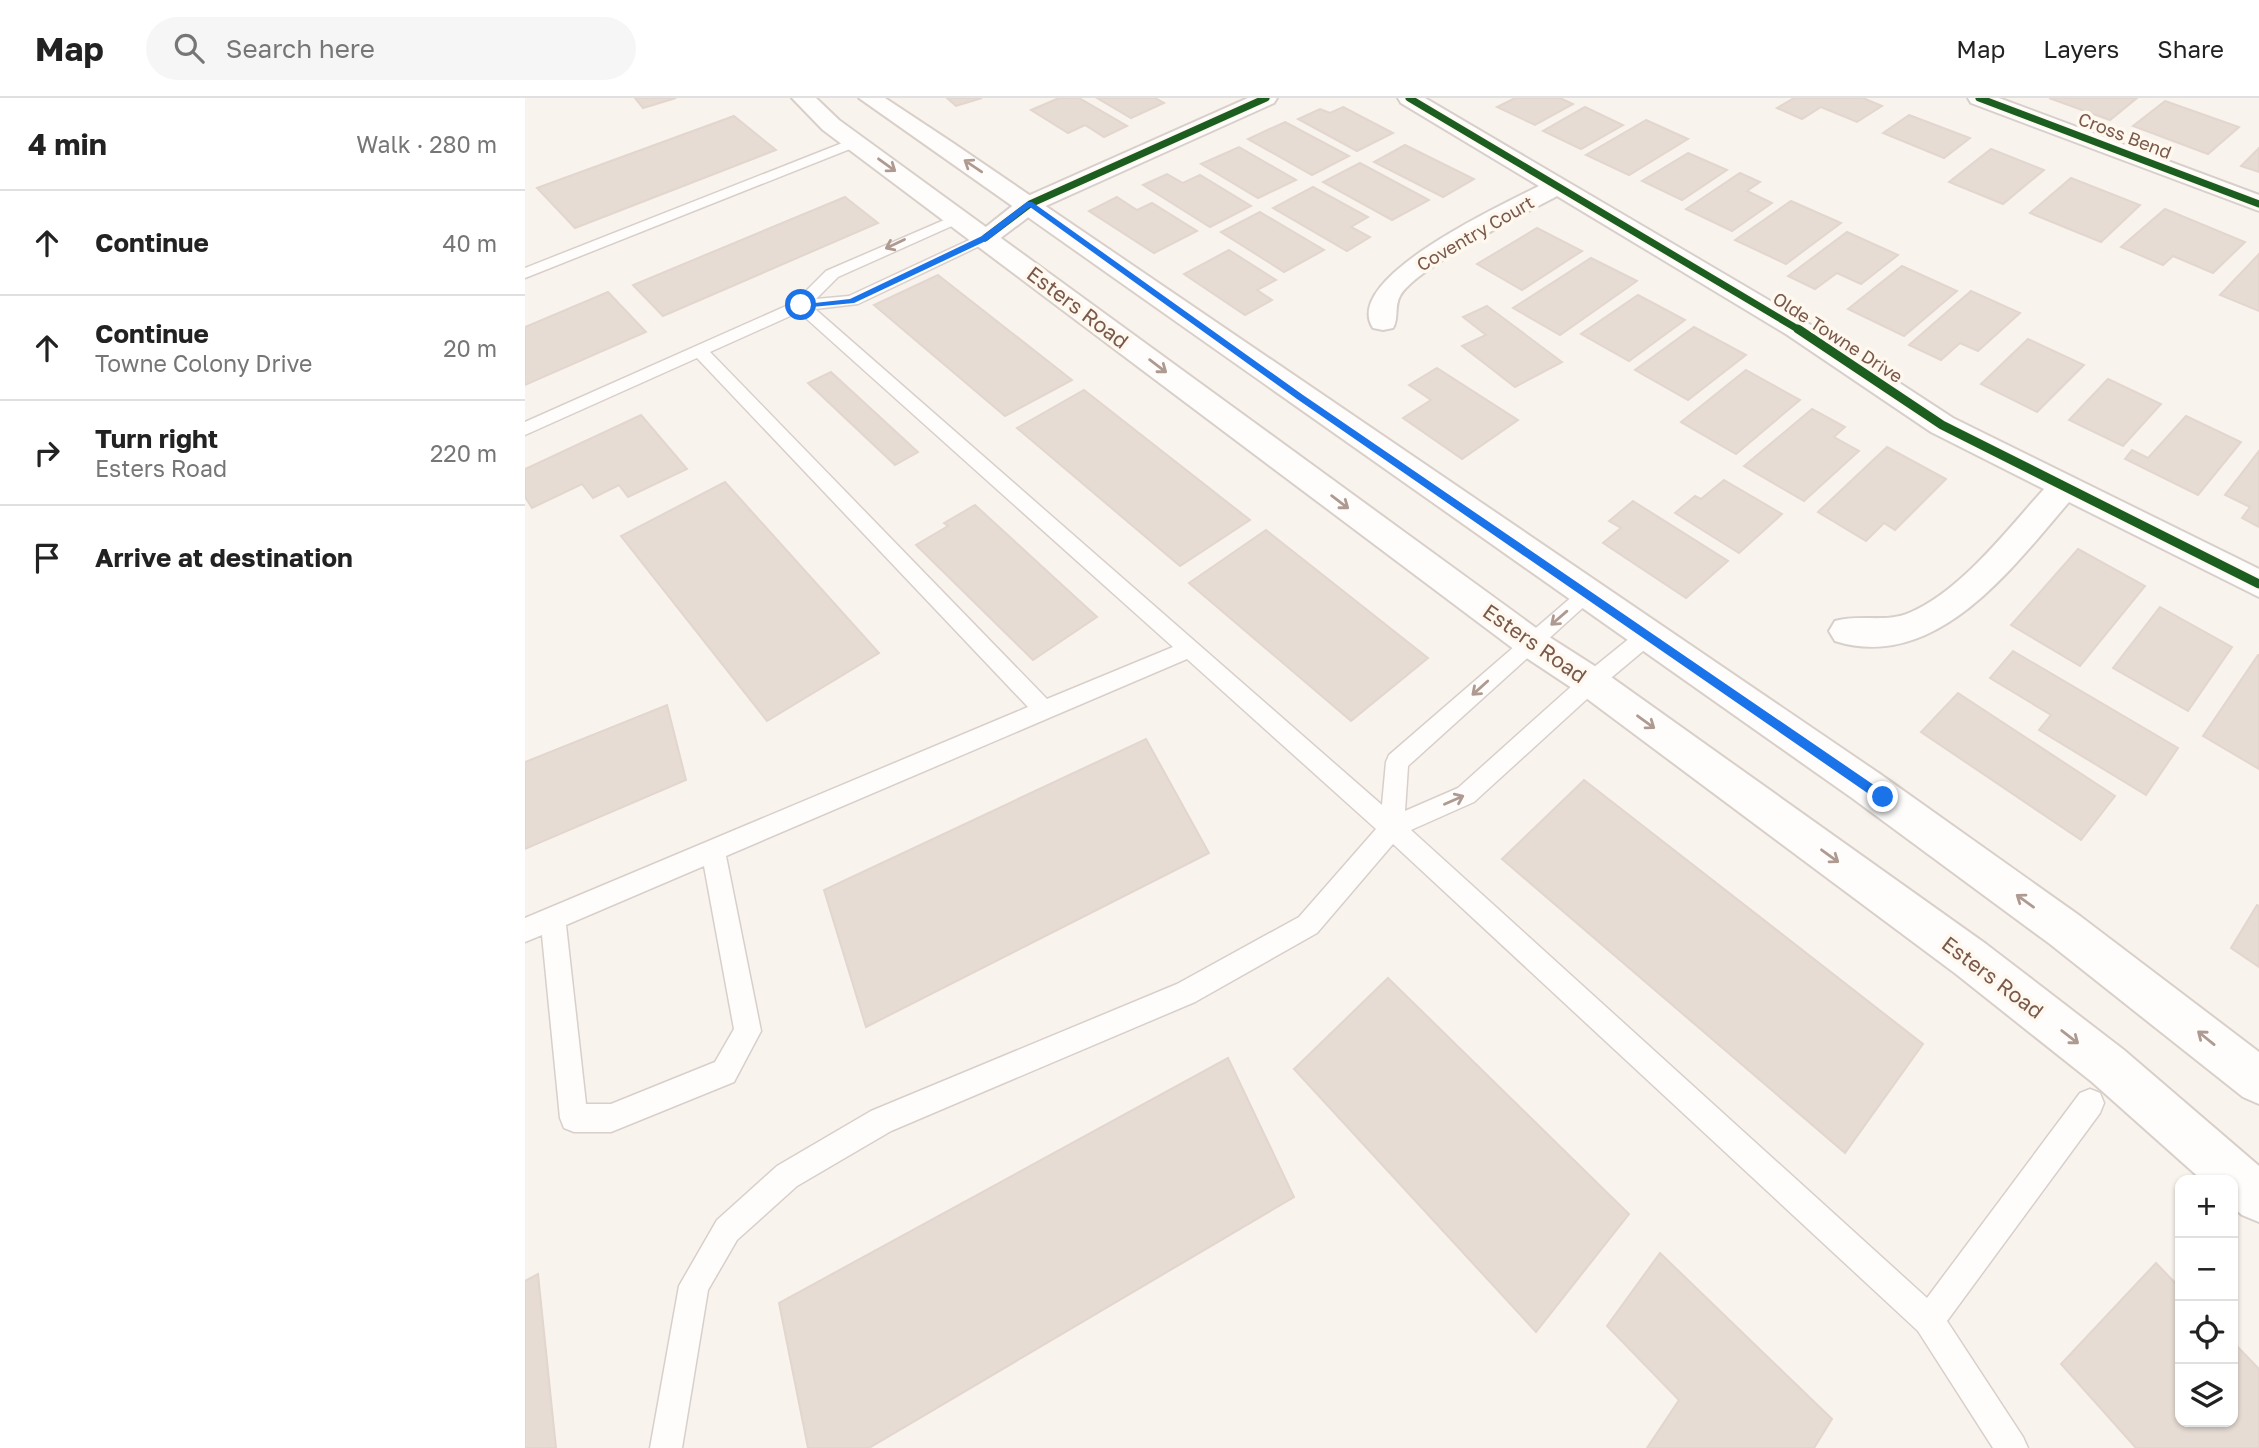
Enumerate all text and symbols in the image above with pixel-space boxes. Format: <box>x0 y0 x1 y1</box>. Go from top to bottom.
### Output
search box <box>146 17 636 80</box>
text: Map <box>35 29 104 68</box>
icon: search <box>170 29 208 67</box>
text: Search here <box>226 33 375 64</box>
text: Map <box>1956 34 2005 63</box>
text: Layers <box>2043 34 2119 63</box>
text: Share <box>2157 34 2224 63</box>
street label: Cross Bend <box>2075 107 2175 163</box>
text: 4 min <box>28 126 107 162</box>
text: Walk · 280 m <box>356 130 497 158</box>
one-way arrow <box>877 158 895 173</box>
one-way arrow <box>964 159 983 173</box>
street label: Coventry Court <box>1413 191 1537 275</box>
icon: ahead <box>28 224 66 262</box>
text: Continue <box>95 227 209 258</box>
text: 40 m <box>443 229 497 257</box>
one-way arrow <box>885 238 906 251</box>
street label: Esters Road <box>1022 260 1134 354</box>
street label: Olde Towne Drive <box>1769 287 1907 387</box>
route start <box>785 289 816 320</box>
text: Continue <box>95 318 209 349</box>
icon: ahead <box>28 329 66 367</box>
text: 20 m <box>443 334 497 362</box>
text: Towne Colony Drive <box>95 349 312 377</box>
one-way arrow <box>1148 359 1167 374</box>
text: Turn right <box>95 423 218 454</box>
icon: right <box>28 434 66 472</box>
text: 220 m <box>430 439 497 467</box>
text: Esters Road <box>95 454 227 482</box>
one-way arrow <box>1331 494 1350 509</box>
icon: arrive <box>28 539 66 577</box>
text: Arrive at destination <box>95 542 353 573</box>
street label: Esters Road <box>1478 598 1592 688</box>
one-way arrow <box>1551 610 1569 626</box>
one-way arrow <box>1471 680 1489 696</box>
one-way arrow <box>1636 715 1655 729</box>
route end <box>1867 781 1898 812</box>
one-way arrow <box>1443 793 1464 806</box>
one-way arrow <box>1820 849 1839 864</box>
one-way arrow <box>2015 894 2034 909</box>
street label: Esters Road <box>1937 930 2049 1024</box>
one-way arrow <box>2061 1029 2079 1045</box>
one-way arrow <box>2198 1031 2216 1046</box>
map controls <box>2175 1175 2238 1427</box>
button: + <box>2175 1175 2238 1238</box>
button: − <box>2175 1238 2238 1301</box>
button: locate <box>2175 1301 2238 1364</box>
button: layers <box>2175 1364 2238 1427</box>

